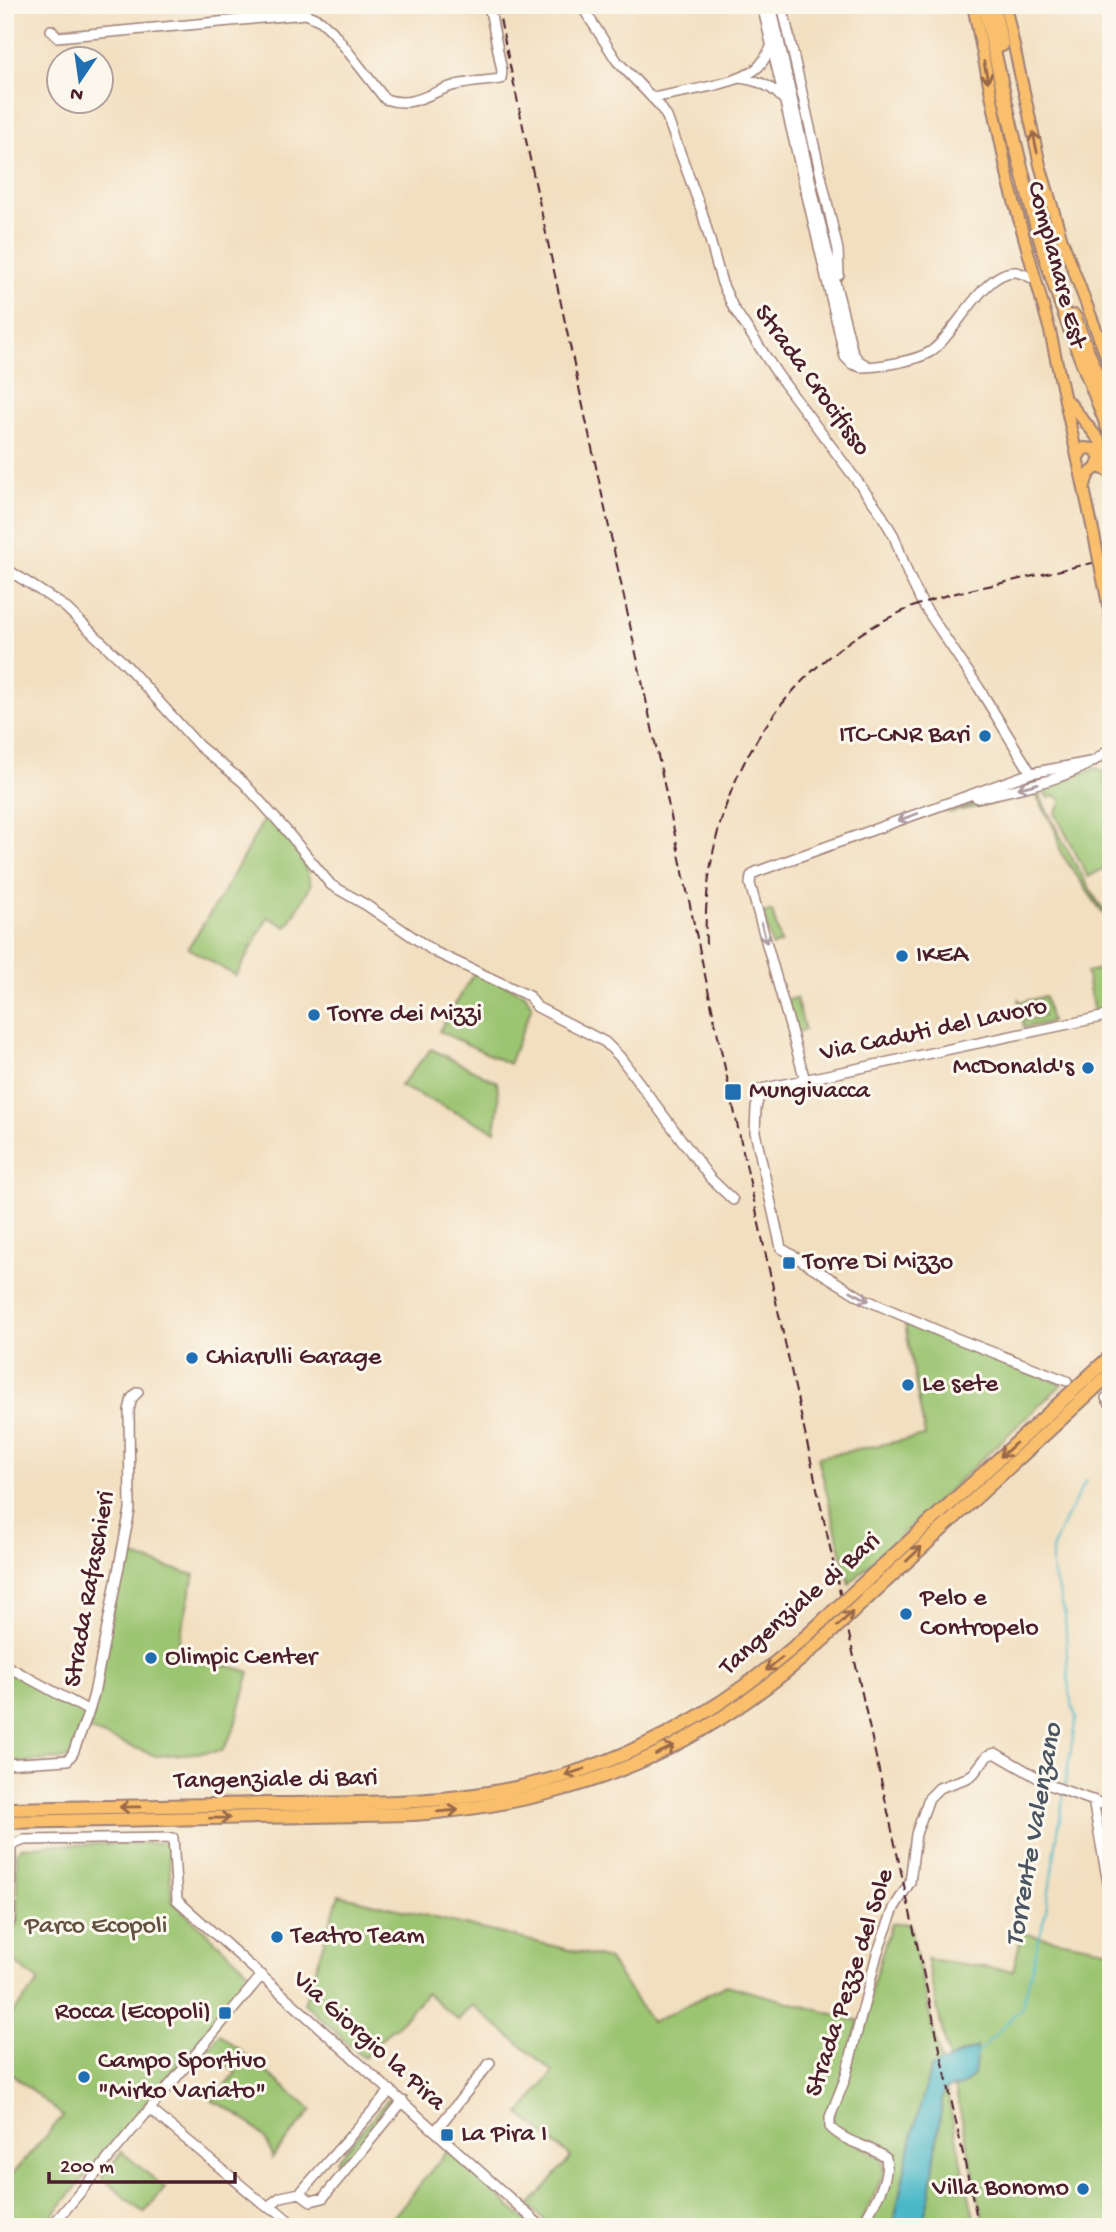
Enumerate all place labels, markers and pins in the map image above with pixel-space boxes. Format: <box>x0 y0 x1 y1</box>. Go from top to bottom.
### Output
place label: ITC-CNR Bari <box>839 721 971 752</box>
marker: ITC-CNR Bari <box>977 728 993 744</box>
place label: IKEA <box>916 941 970 972</box>
marker: IKEA <box>894 948 910 964</box>
place label: Torre dei Mizzi <box>326 1000 482 1031</box>
marker: Torre dei Mizzi <box>306 1007 322 1023</box>
place label: McDonald's <box>953 1053 1075 1084</box>
marker: McDonald's <box>1080 1060 1096 1076</box>
place label: Mungivacca <box>749 1077 872 1108</box>
marker: Mungivacca <box>723 1082 743 1102</box>
place label: Torre Di Mizzo <box>801 1248 953 1279</box>
marker: Torre Di Mizzo <box>781 1255 797 1271</box>
place label: Chiarulli Garage <box>206 1343 382 1374</box>
marker: Chiarulli Garage <box>184 1350 200 1366</box>
place label: Le sete <box>922 1370 999 1401</box>
marker: Le sete <box>900 1377 916 1393</box>
place label: Pelo e Contropelo <box>919 1584 1039 1645</box>
marker: Pelo e Contropelo <box>898 1606 914 1622</box>
place label: Olimpic Center <box>165 1643 320 1674</box>
marker: Olimpic Center <box>143 1650 159 1666</box>
place label: Teatro Team <box>289 1922 425 1953</box>
marker: Teatro Team <box>269 1929 285 1945</box>
place label: Rocca (Ecopoli) <box>55 1998 211 2029</box>
marker: Rocca (Ecopoli) <box>217 2005 233 2021</box>
place label: Campo Sportivo "Mirko Variato" <box>98 2047 266 2108</box>
marker: Campo Sportivo "Mirko Variato" <box>76 2069 92 2085</box>
place label: La Pira I <box>461 2120 547 2151</box>
marker: La Pira I <box>439 2127 455 2143</box>
place label: Villa Bonomo <box>931 2174 1069 2205</box>
marker: Villa Bonomo <box>1075 2181 1091 2197</box>

